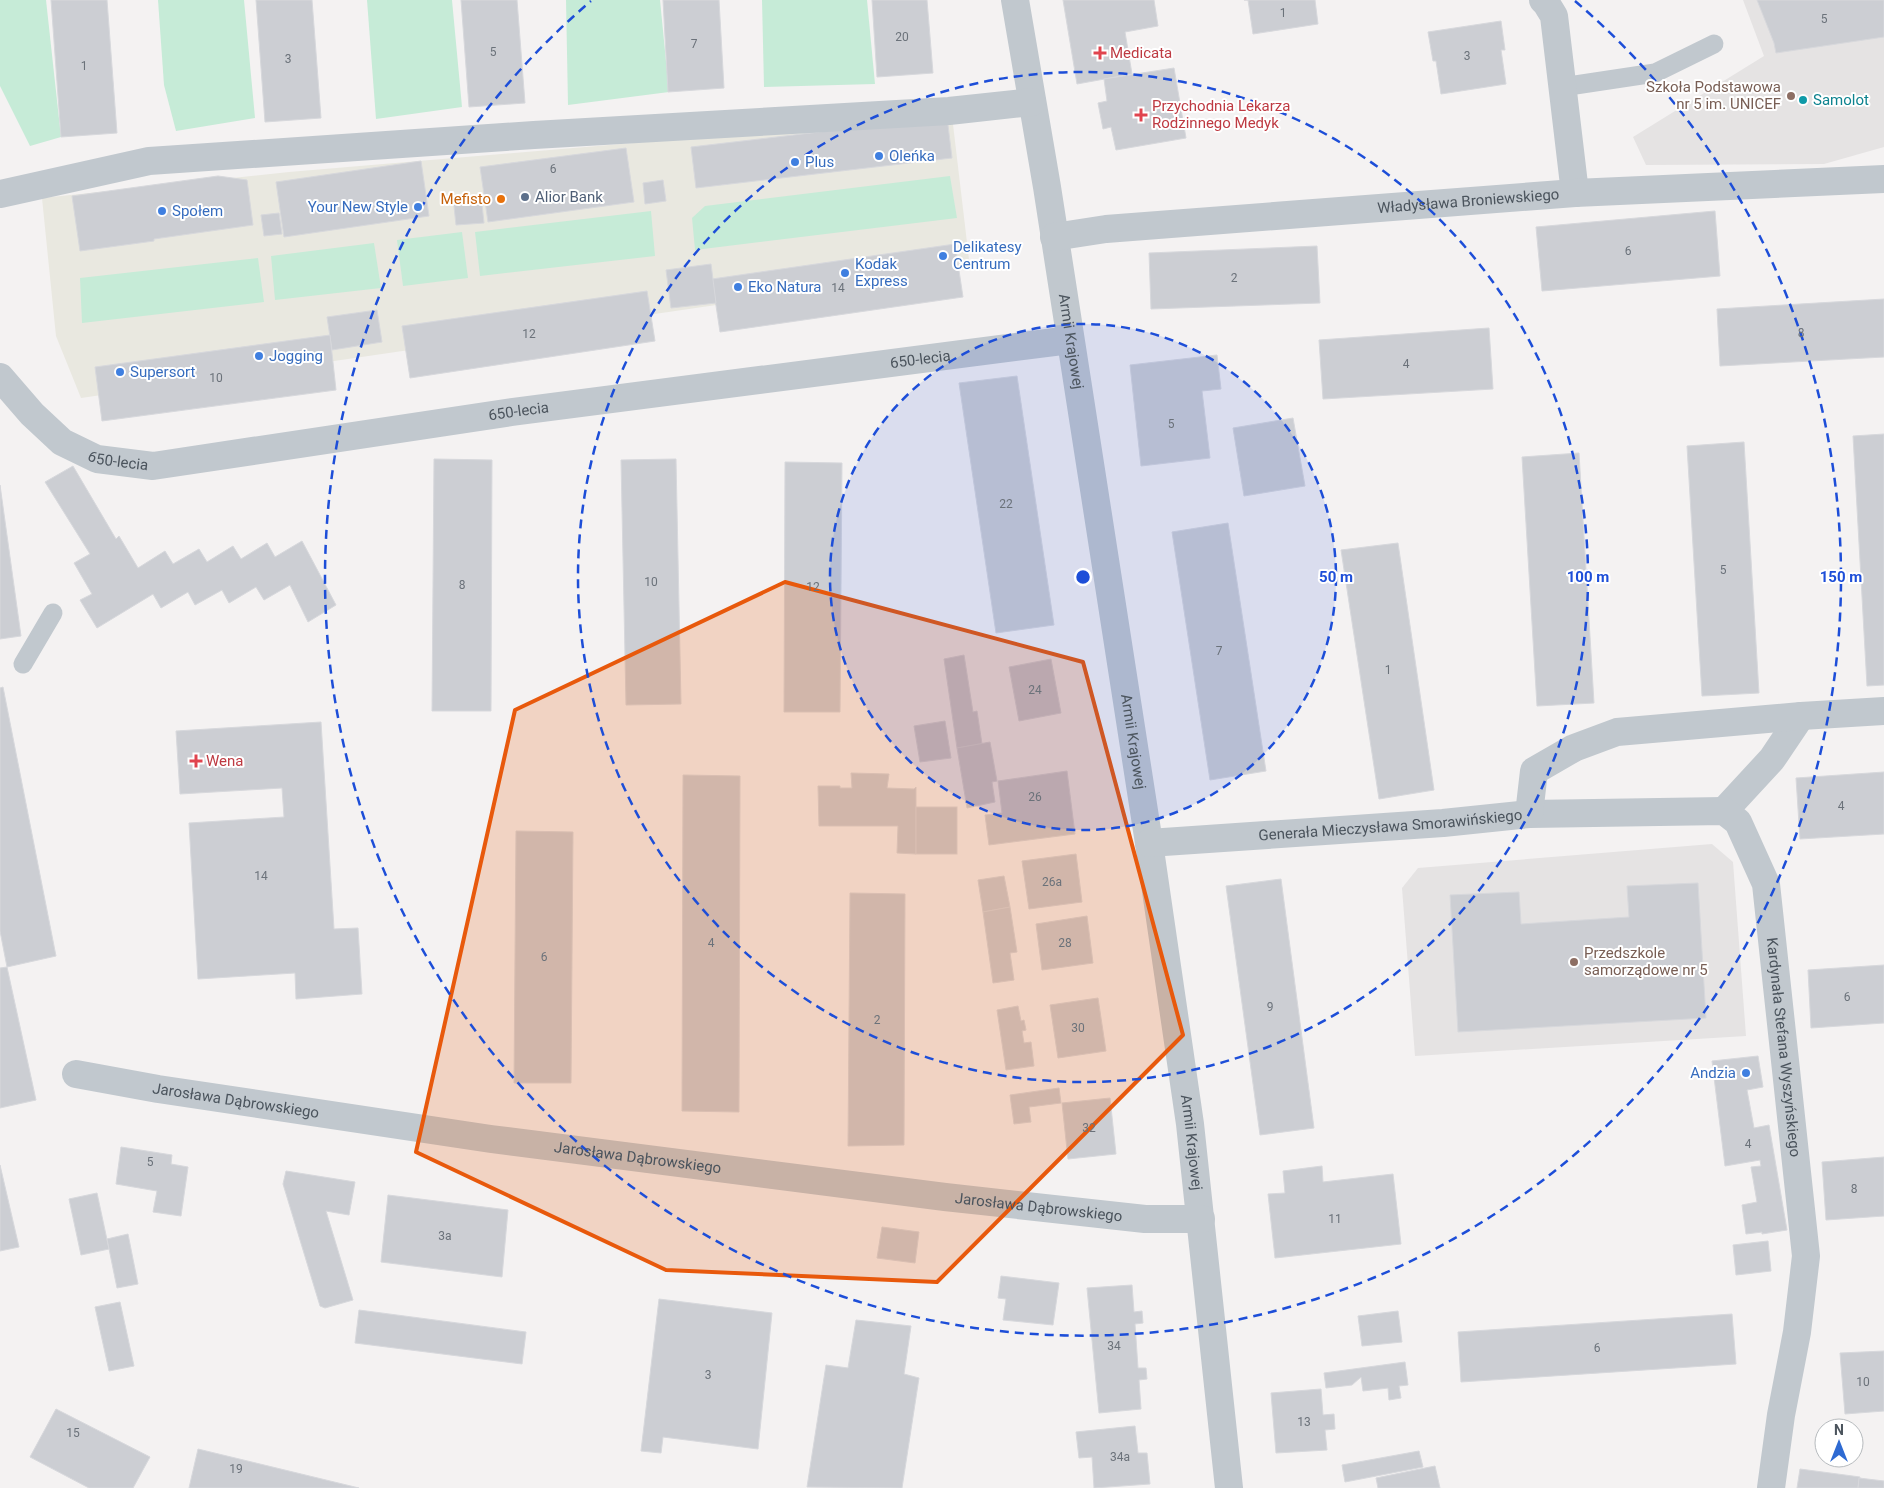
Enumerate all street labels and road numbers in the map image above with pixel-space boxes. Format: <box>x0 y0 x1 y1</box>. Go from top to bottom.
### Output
street label: Władysława Broniewskiego <box>1377 185 1560 217</box>
street label: Armii Krajowej <box>1055 292 1087 390</box>
street label: 650-lecia <box>889 347 952 372</box>
street label: 650-lecia <box>487 398 550 424</box>
street label: 650-lecia <box>85 447 149 474</box>
street label: Armii Krajowej <box>1117 693 1150 791</box>
street label: Generała Mieczysława Smorawińskiego <box>1258 806 1523 845</box>
street label: Kardynała Stefana Wyszyńskiego <box>1763 936 1804 1158</box>
street label: Jarosława Dąbrowskiego <box>151 1079 320 1122</box>
street label: Armii Krajowej <box>1177 1093 1206 1191</box>
street label: Jarosława Dąbrowskiego <box>553 1138 722 1177</box>
street label: Jarosława Dąbrowskiego <box>954 1189 1123 1225</box>

